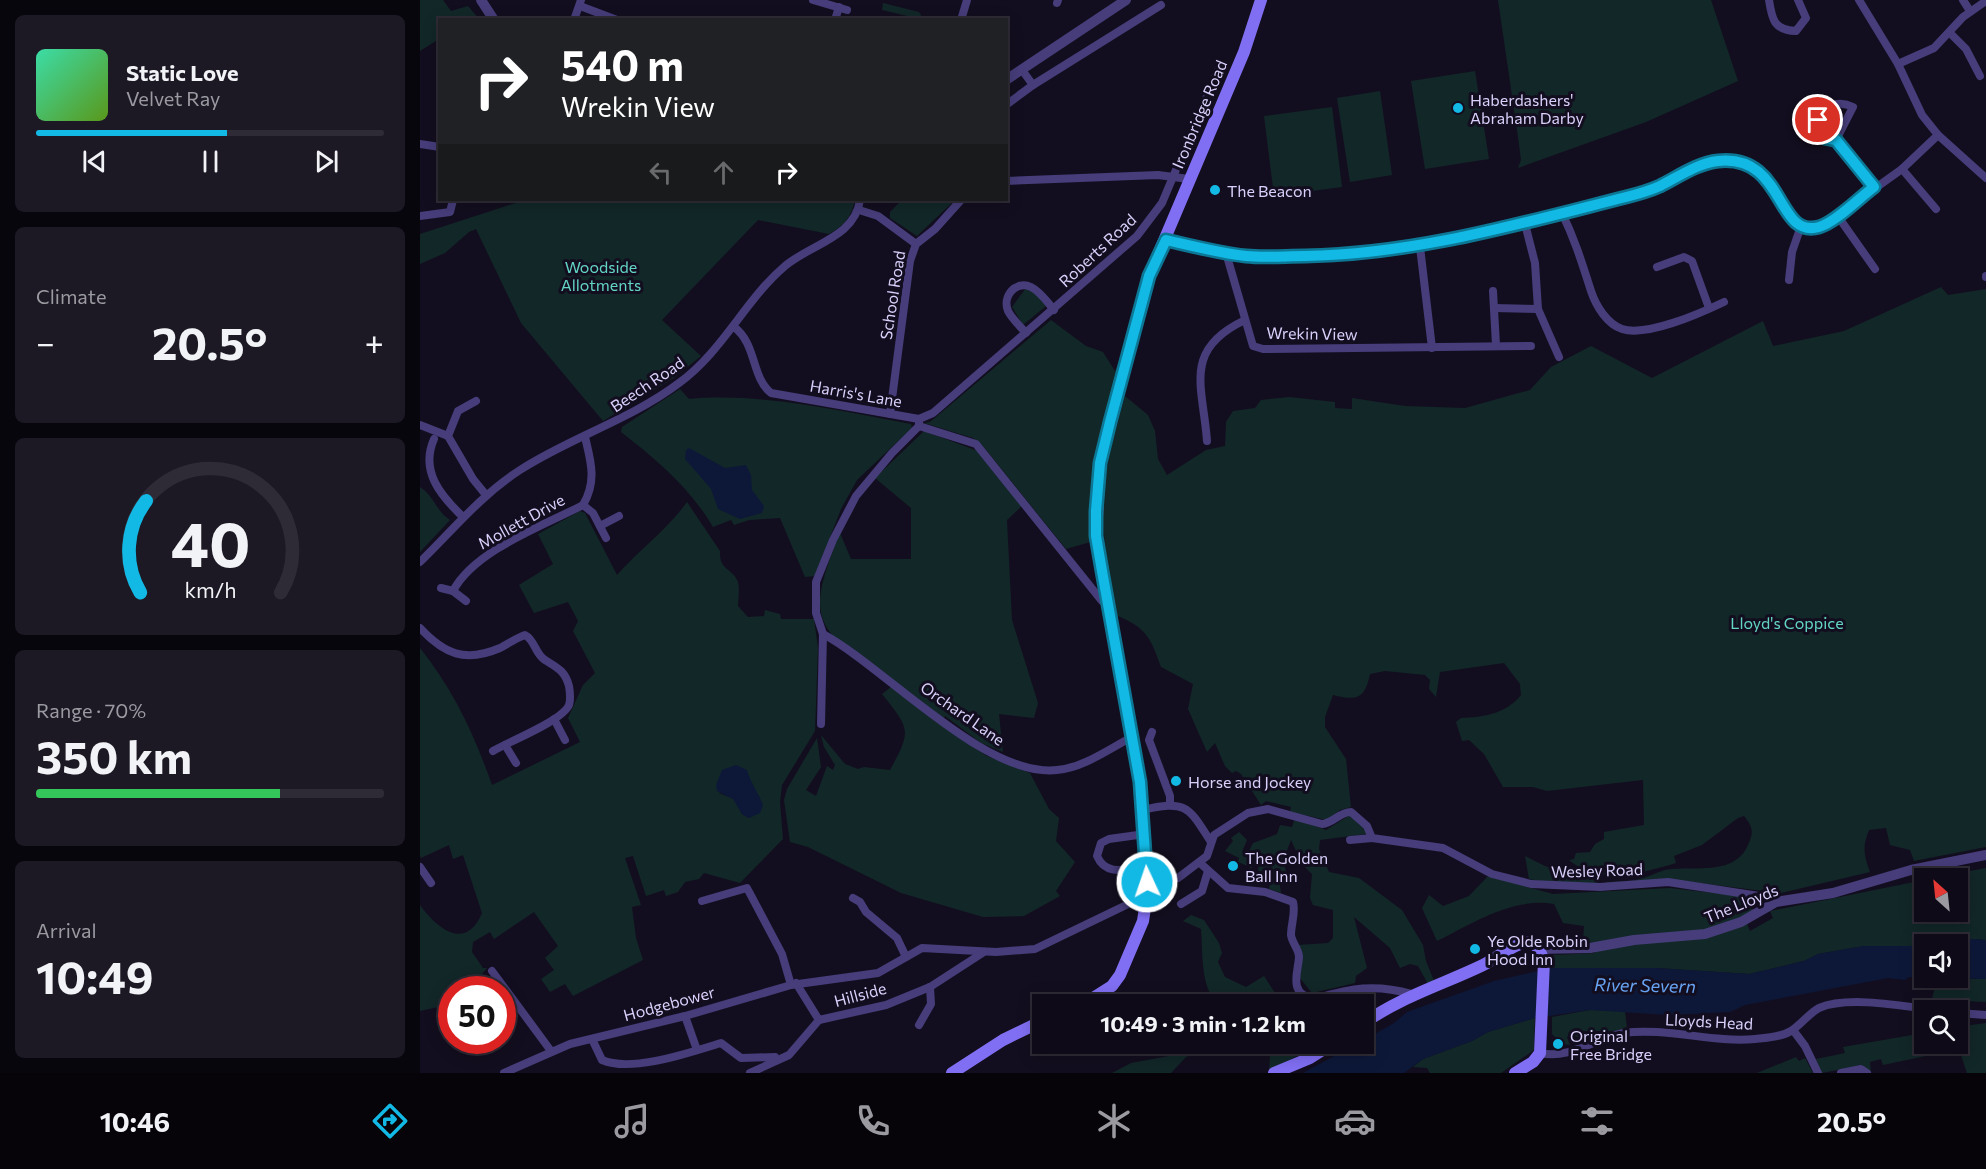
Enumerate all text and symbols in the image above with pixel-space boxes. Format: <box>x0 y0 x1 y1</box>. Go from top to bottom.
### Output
text: 540 m <box>561 38 684 90</box>
icon: right <box>462 42 540 120</box>
street label: Ironbridge Road <box>1168 57 1230 171</box>
text: Static Love <box>126 59 239 86</box>
text: Velvet Ray <box>126 86 220 110</box>
text: Wrekin View <box>561 90 715 123</box>
place label: Haberdashers' Abraham Darby <box>1470 90 1584 127</box>
pin <box>1792 94 1843 145</box>
marker: Haberdashers' Abraham Darby <box>1451 101 1465 115</box>
icon: arrive <box>1801 103 1834 136</box>
icon: previous <box>78 145 111 178</box>
icon: pause <box>194 145 227 178</box>
icon: next <box>310 145 343 178</box>
icon: left <box>644 156 677 189</box>
icon: ahead <box>707 156 740 189</box>
icon: right <box>770 156 803 189</box>
place label: The Beacon <box>1227 181 1312 200</box>
marker: The Beacon <box>1208 183 1222 197</box>
street label: Roberts Road <box>1055 210 1139 290</box>
street label: School Road <box>876 249 908 341</box>
park label: Woodside Allotments <box>561 257 641 294</box>
text: Climate <box>36 284 106 308</box>
text: 20.5° <box>152 314 267 369</box>
text: − <box>36 321 55 362</box>
text: + <box>365 321 384 362</box>
street label: Wrekin View <box>1266 323 1358 343</box>
street label: Beech Road <box>607 352 687 416</box>
street label: Harris's Lane <box>808 376 904 410</box>
street label: Mollett Drive <box>474 489 568 553</box>
text: 40 <box>170 505 250 581</box>
text: km/h <box>184 577 236 603</box>
park label: Lloyd's Coppice <box>1730 613 1844 632</box>
street label: Orchard Lane <box>917 677 1009 749</box>
text: Range · 70% <box>36 698 146 722</box>
text: 350 km <box>36 728 192 783</box>
place label: Horse and Jockey <box>1188 772 1311 791</box>
marker: Horse and Jockey <box>1169 774 1183 788</box>
place label: The Golden Ball Inn <box>1245 848 1328 885</box>
position arrow <box>1115 850 1179 914</box>
marker: The Golden Ball Inn <box>1226 859 1240 873</box>
street label: Wesley Road <box>1551 859 1643 881</box>
north arrow <box>1914 868 1968 922</box>
map controls <box>1914 868 1968 1054</box>
street label: The Lloyds <box>1701 880 1781 926</box>
text: Arrival <box>36 918 97 942</box>
place label: Ye Olde Robin Hood Inn <box>1487 931 1588 968</box>
button: sound <box>1914 934 1968 988</box>
marker: Ye Olde Robin Hood Inn <box>1468 942 1482 956</box>
text: 10:49 <box>36 948 154 1003</box>
water label: River Severn <box>1594 973 1696 997</box>
speed limit sign: 50 <box>438 976 516 1054</box>
street label: Hillside <box>832 978 888 1010</box>
street label: Hodgebower <box>621 982 717 1024</box>
button: search <box>1914 1000 1968 1054</box>
street label: Lloyds Head <box>1664 1009 1754 1033</box>
text: 10:49 · 3 min · 1.2 km <box>1100 1010 1306 1037</box>
place label: Original Free Bridge <box>1570 1026 1652 1063</box>
marker: Original Free Bridge <box>1551 1037 1565 1051</box>
icon: directions <box>369 1100 411 1142</box>
icon: music <box>611 1100 653 1142</box>
icon: phone <box>852 1100 894 1142</box>
icon: climate <box>1093 1100 1135 1142</box>
icon: car <box>1334 1100 1376 1142</box>
icon: filters <box>1576 1100 1618 1142</box>
text: 10:46 <box>100 1105 170 1138</box>
text: 20.5° <box>1817 1105 1886 1138</box>

